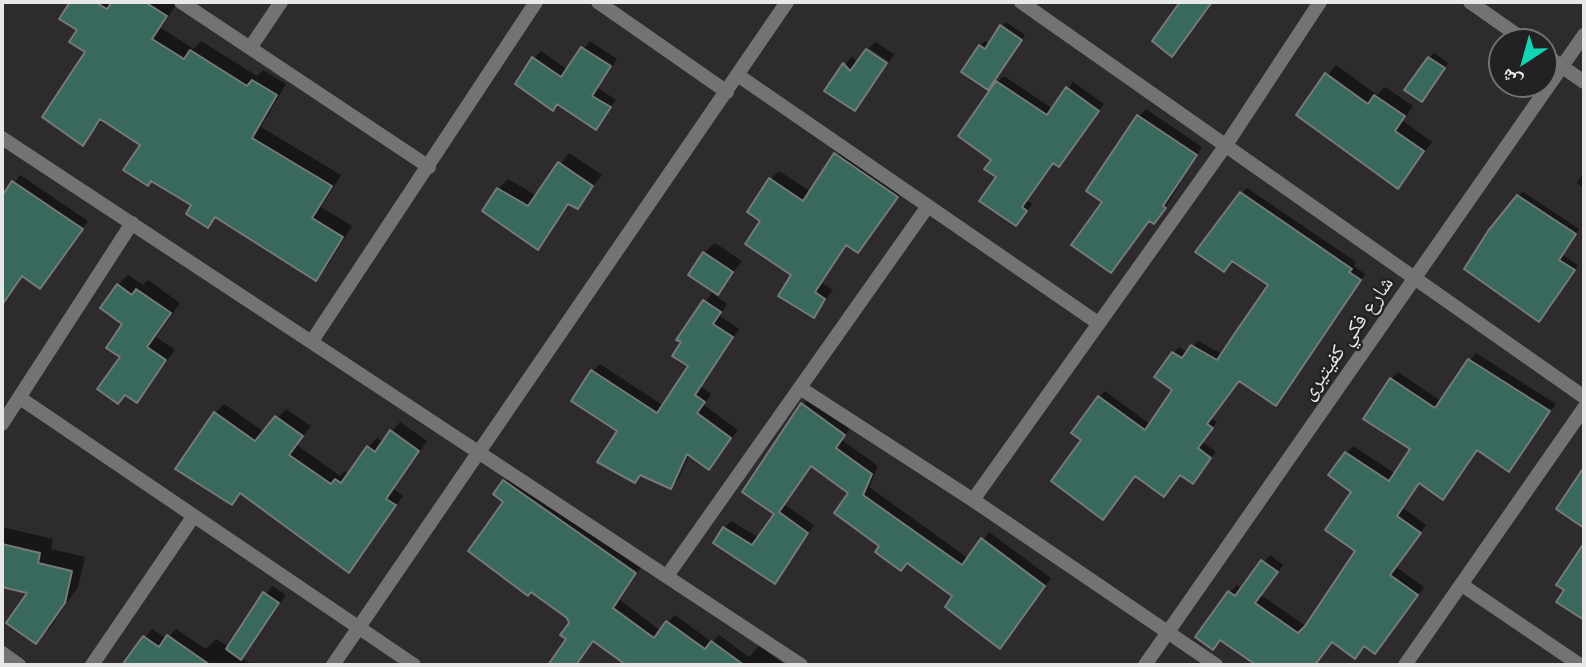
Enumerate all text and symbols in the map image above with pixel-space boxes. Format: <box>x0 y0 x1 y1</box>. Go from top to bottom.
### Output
north arrow <box>1488 28 1558 98</box>
text: ش <box>1495 62 1528 96</box>
street label: شارع فكي كفيتيرى <box>1296 272 1400 406</box>

